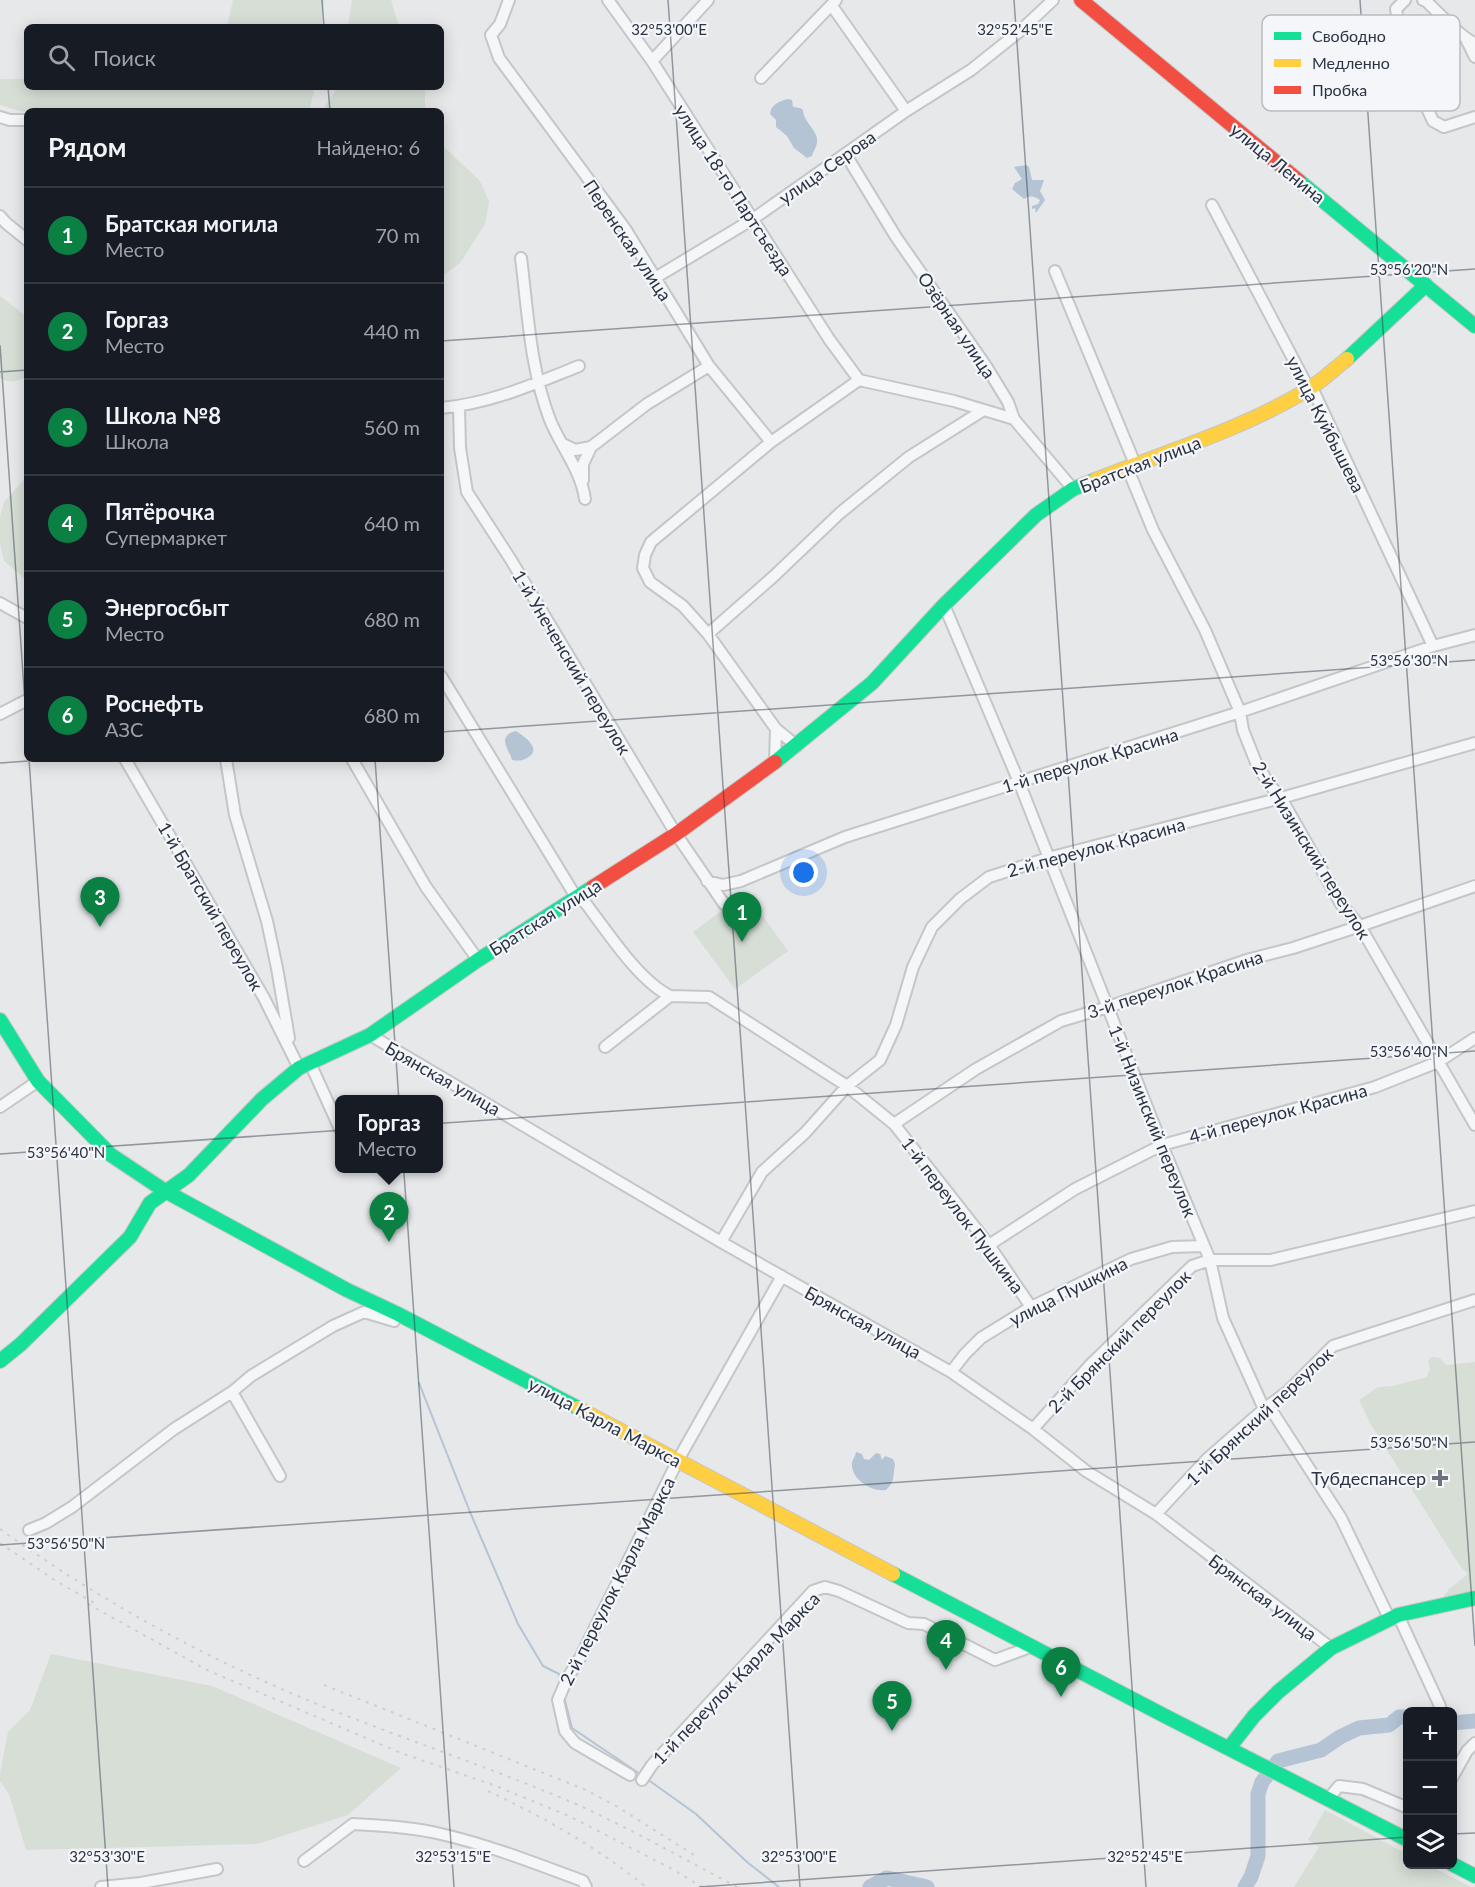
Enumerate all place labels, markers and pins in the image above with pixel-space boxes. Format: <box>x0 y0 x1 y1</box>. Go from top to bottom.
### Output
pin: 3 <box>80 878 120 927</box>
pin: 1 <box>722 892 762 942</box>
pin: 2 <box>370 1192 408 1242</box>
place label: Тубдеспансер <box>1311 1467 1426 1489</box>
marker: Тубдеспансер <box>1431 1469 1449 1487</box>
pin: 4 <box>926 1620 966 1670</box>
pin: 6 <box>1042 1648 1080 1697</box>
pin: 5 <box>872 1682 912 1731</box>

